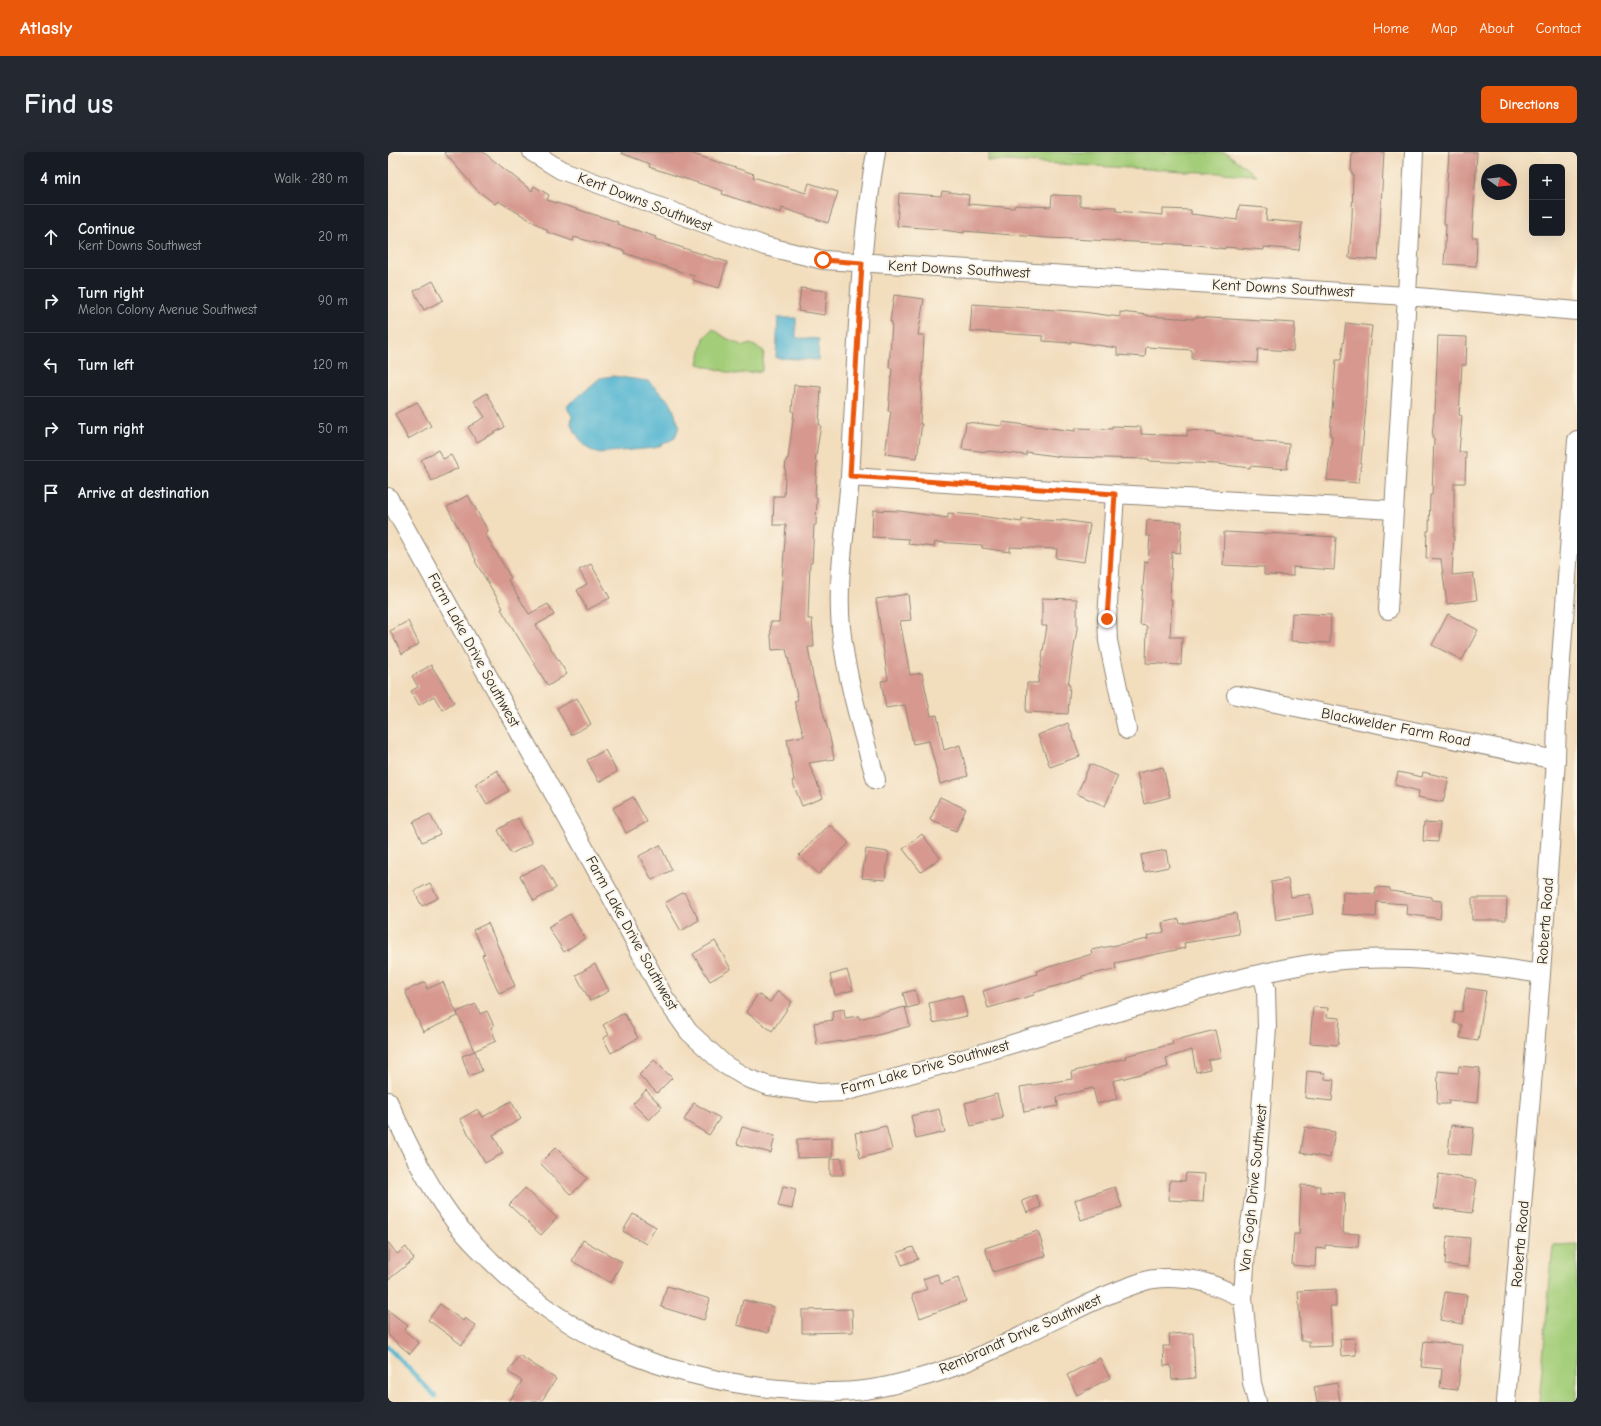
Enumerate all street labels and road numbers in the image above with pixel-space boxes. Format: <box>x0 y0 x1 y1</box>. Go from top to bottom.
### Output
street label: Kent Downs Southwest <box>575 168 715 236</box>
street label: Kent Downs Southwest <box>888 256 1031 282</box>
street label: Kent Downs Southwest <box>1212 275 1355 301</box>
street label: Farm Lake Drive Southwest <box>424 570 524 731</box>
street label: Blackwelder Farm Road <box>1320 704 1472 750</box>
street label: Farm Lake Drive Southwest <box>582 853 682 1014</box>
street label: Roberta Road <box>1533 877 1557 965</box>
street label: Farm Lake Drive Southwest <box>839 1036 1012 1098</box>
street label: Van Gogh Drive Southwest <box>1235 1103 1271 1273</box>
street label: Roberta Road <box>1507 1200 1533 1288</box>
street label: Rembrandt Drive Southwest <box>936 1290 1105 1378</box>

